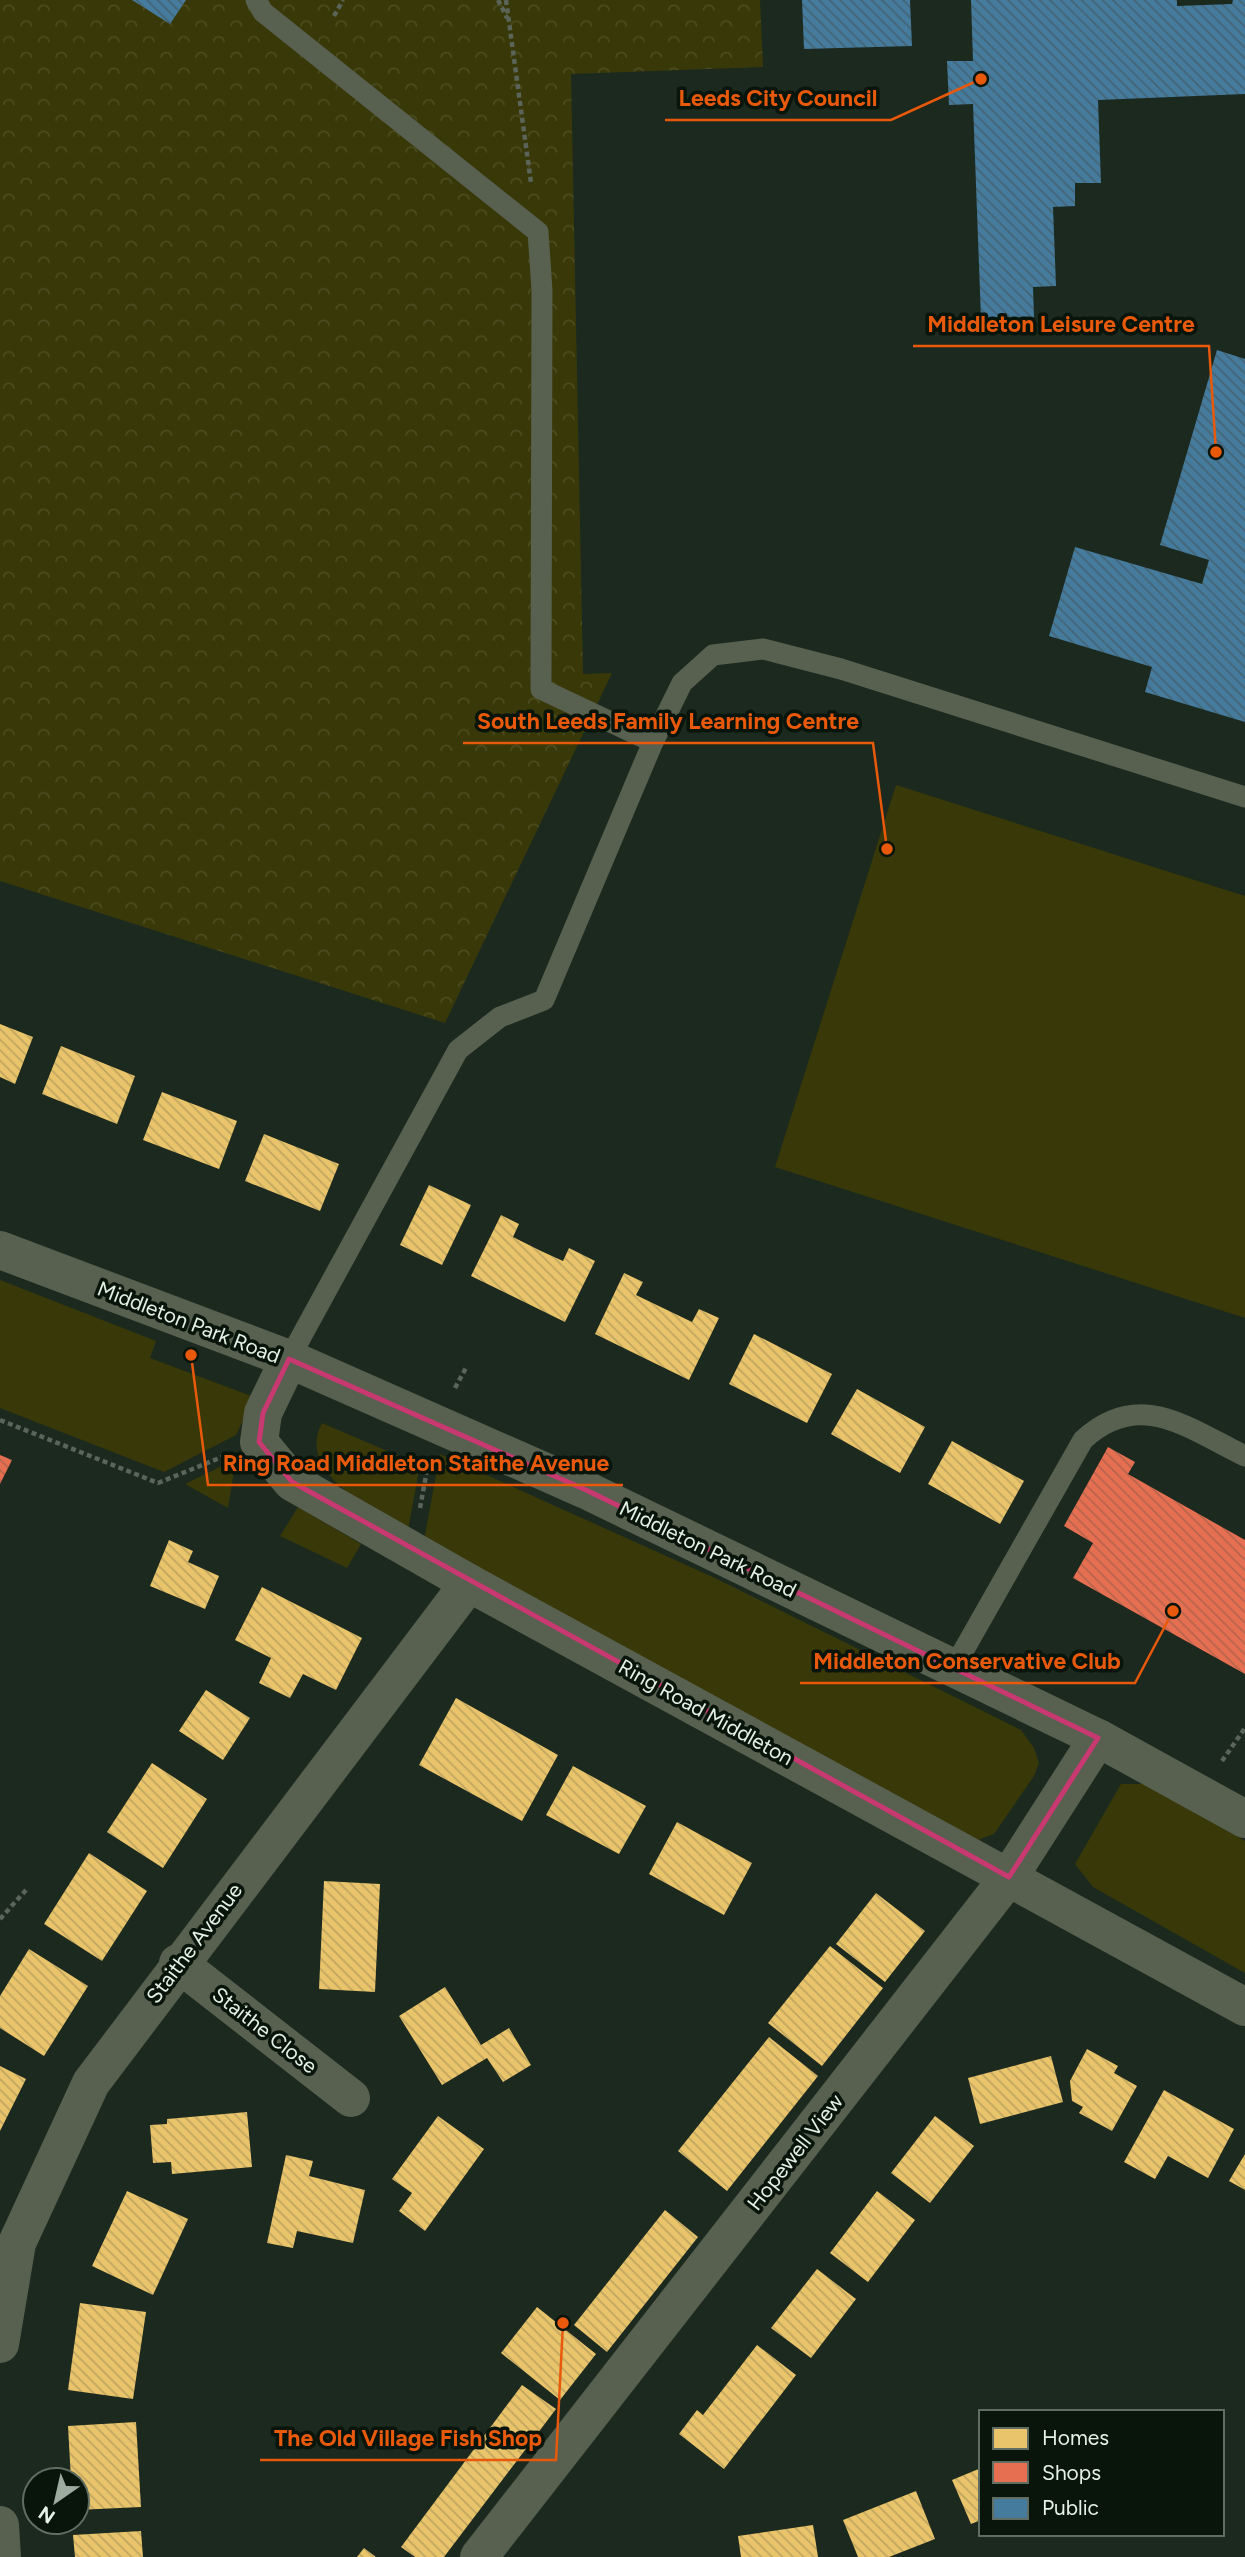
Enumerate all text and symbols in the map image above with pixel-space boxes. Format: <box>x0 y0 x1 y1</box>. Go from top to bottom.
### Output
callout: Leeds City Council <box>665 76 891 120</box>
text: Leeds City Council <box>679 84 877 112</box>
callout: Middleton Leisure Centre <box>913 302 1209 346</box>
text: Middleton Leisure Centre <box>927 310 1195 338</box>
callout: South Leeds Family Learning Centre <box>463 699 873 743</box>
text: South Leeds Family Learning Centre <box>477 707 859 735</box>
street label: Middleton Park Road <box>94 1276 284 1368</box>
callout: Ring Road Middleton Staithe Avenue <box>208 1441 623 1485</box>
text: Ring Road Middleton Staithe Avenue <box>223 1449 610 1477</box>
street label: Middleton Park Road <box>615 1495 801 1603</box>
callout: Middleton Conservative Club <box>800 1639 1135 1683</box>
text: Middleton Conservative Club <box>813 1647 1121 1675</box>
street label: Ring Road Middleton <box>614 1654 798 1770</box>
street label: Staithe Avenue <box>141 1878 247 2008</box>
street label: Staithe Close <box>208 1981 322 2079</box>
street label: Hopewell View <box>742 2088 849 2215</box>
legend <box>979 2410 1224 2536</box>
callout: The Old Village Fish Shop <box>260 2416 556 2460</box>
text: The Old Village Fish Shop <box>274 2424 542 2452</box>
text: Homes <box>1042 2425 1109 2450</box>
text: Shops <box>1042 2460 1101 2485</box>
north arrow <box>21 2466 91 2536</box>
text: Public <box>1042 2495 1099 2520</box>
text: N <box>34 2501 59 2528</box>

